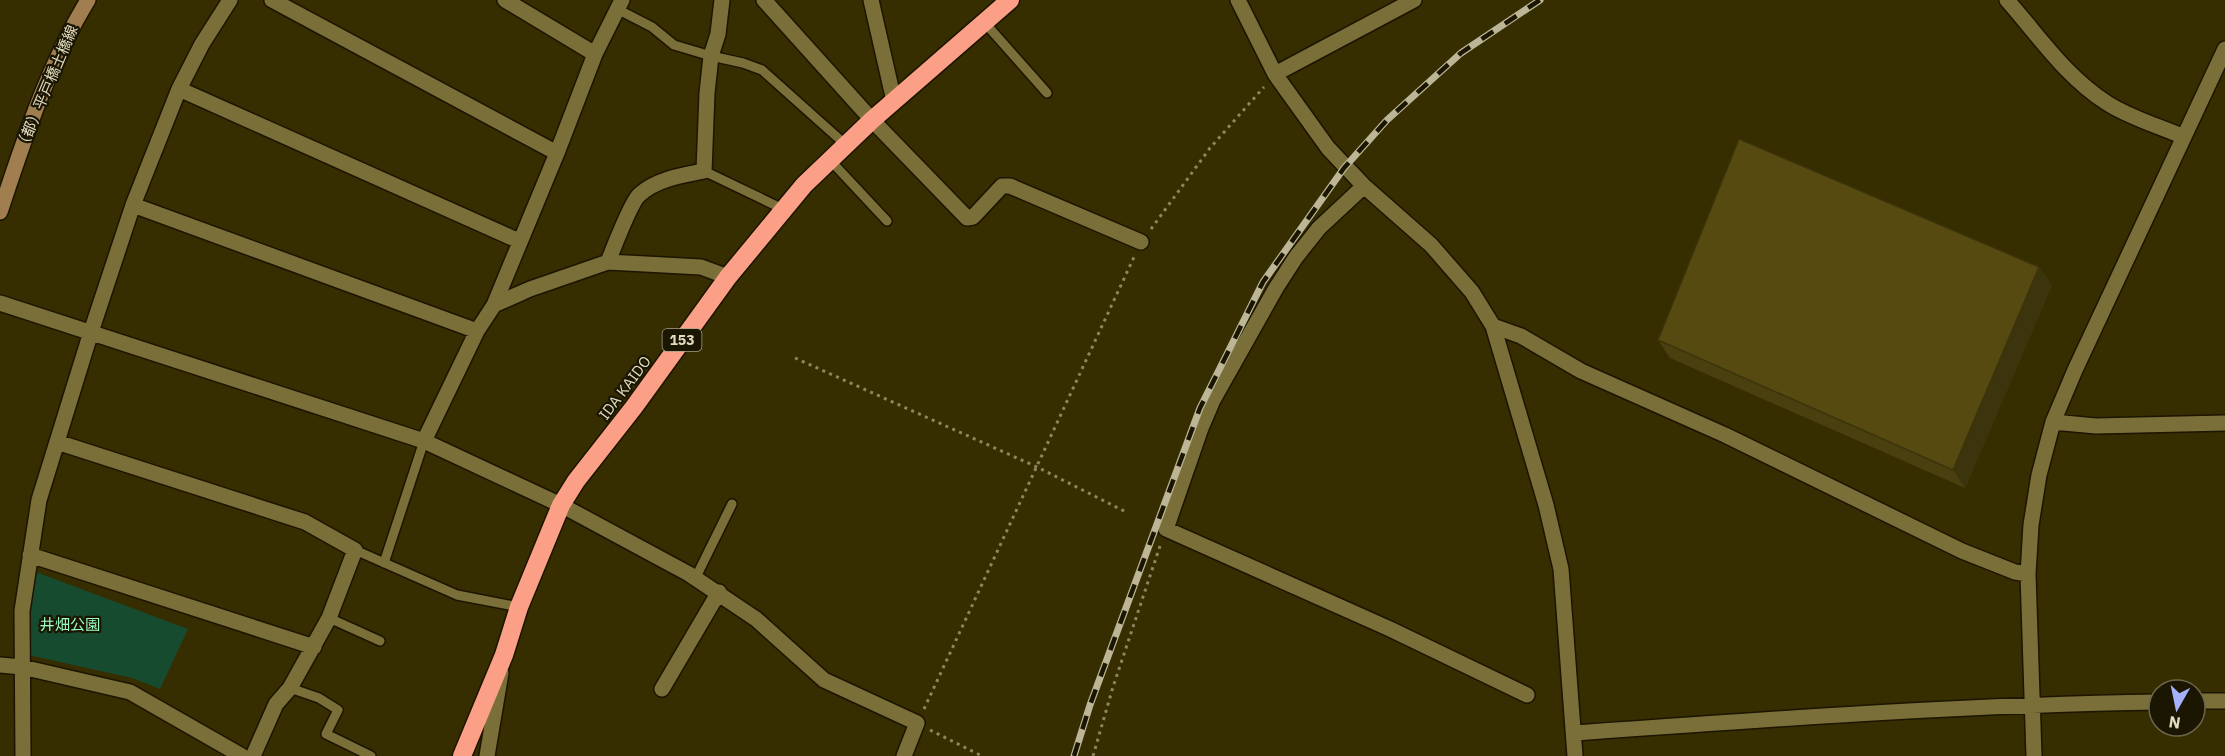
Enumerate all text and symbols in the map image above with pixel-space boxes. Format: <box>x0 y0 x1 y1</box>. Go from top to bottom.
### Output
street label: （都）平戸橋土橋線 <box>11 22 82 154</box>
road number: 153 <box>662 329 702 351</box>
street label: IDA KAIDO <box>594 352 655 423</box>
park label: 井畑公園 <box>40 615 100 634</box>
north arrow <box>2147 678 2207 738</box>
text: N <box>2167 712 2182 734</box>

